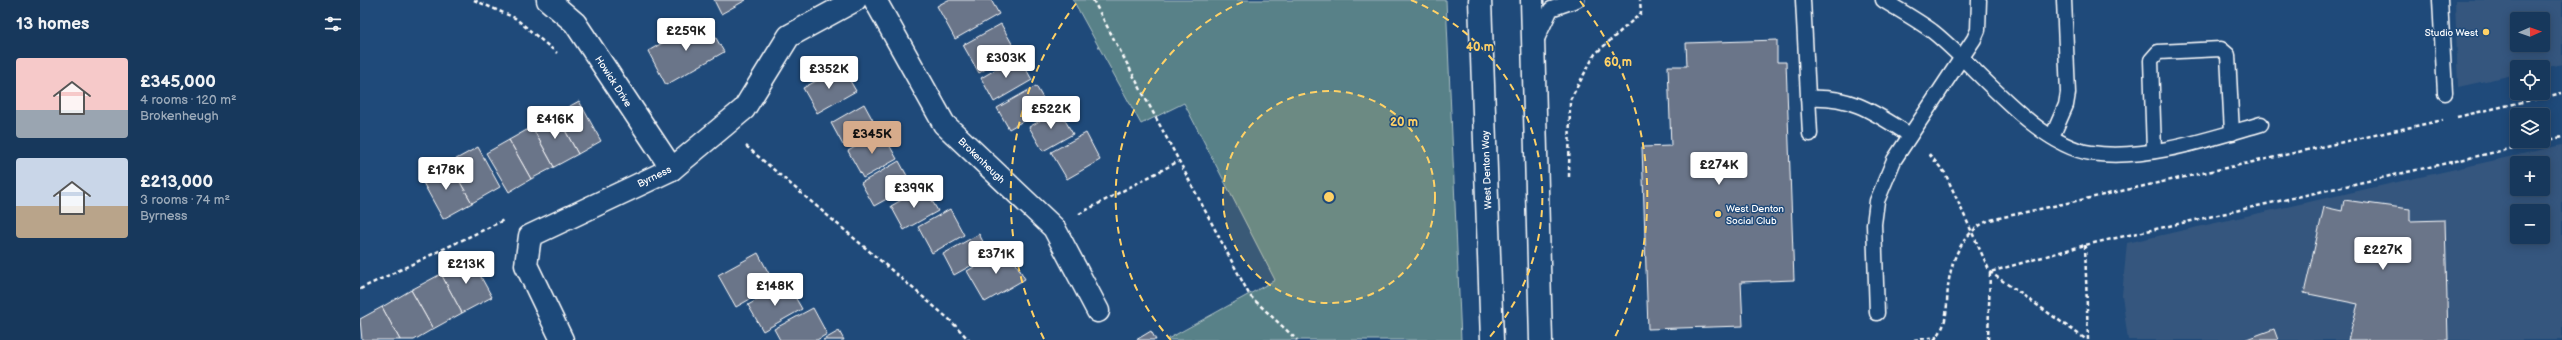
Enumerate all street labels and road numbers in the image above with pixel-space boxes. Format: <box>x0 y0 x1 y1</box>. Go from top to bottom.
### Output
street label: Howick Drive <box>592 54 634 109</box>
street label: West Denton Way <box>1480 130 1494 210</box>
street label: Brokenheugh <box>955 135 1008 186</box>
street label: Byrness <box>635 163 673 190</box>

